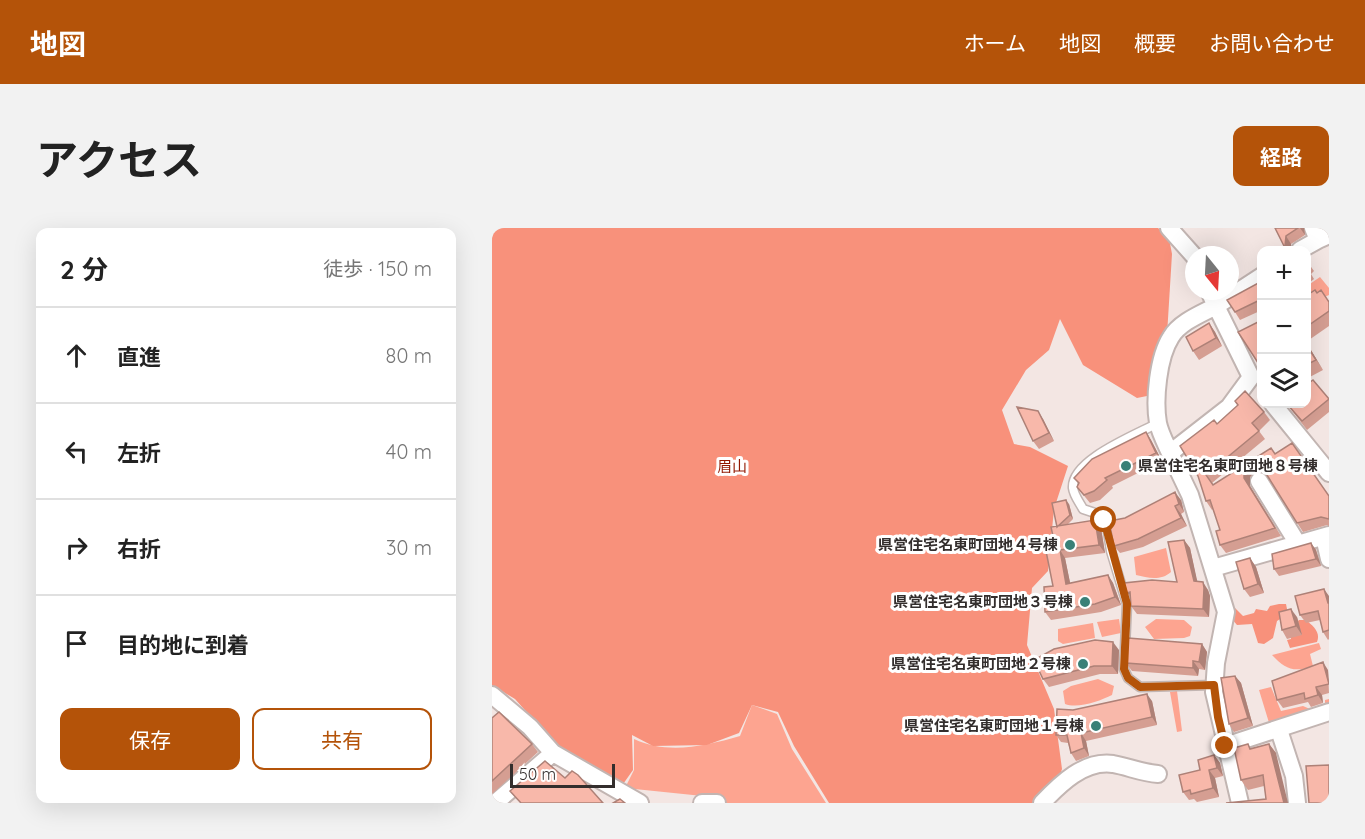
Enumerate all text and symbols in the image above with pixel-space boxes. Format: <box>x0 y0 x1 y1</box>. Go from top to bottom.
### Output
text: 地図 <box>30 26 86 61</box>
text: ホーム <box>964 30 1026 56</box>
text: 地図 <box>1059 30 1101 56</box>
text: 概要 <box>1134 30 1176 56</box>
text: お問い合わせ <box>1209 30 1335 56</box>
button: 経路 <box>1233 126 1329 186</box>
text: アクセス <box>36 133 202 186</box>
north arrow <box>1185 246 1239 300</box>
map controls <box>1257 246 1311 408</box>
button: + <box>1257 246 1311 300</box>
text: 2 分 <box>60 253 108 286</box>
text: 徒歩 · 150 m <box>323 256 432 281</box>
button: − <box>1257 300 1311 354</box>
icon: ahead <box>60 339 93 372</box>
text: 直進 <box>117 343 161 371</box>
text: 80 m <box>386 343 432 368</box>
button: layers <box>1257 354 1311 408</box>
icon: left <box>60 435 93 468</box>
text: 左折 <box>117 439 161 467</box>
text: 40 m <box>386 439 432 464</box>
place label: 県営住宅名東町団地８号棟 <box>1138 456 1318 475</box>
park label: 眉山 <box>717 457 747 476</box>
marker: 県営住宅名東町団地８号棟 <box>1119 459 1133 473</box>
route start <box>1090 506 1116 532</box>
icon: right <box>60 531 93 564</box>
text: 右折 <box>117 535 161 563</box>
text: 30 m <box>386 535 432 560</box>
place label: 県営住宅名東町団地４号棟 <box>878 535 1058 554</box>
marker: 県営住宅名東町団地４号棟 <box>1063 538 1077 552</box>
place label: 県営住宅名東町団地３号棟 <box>893 592 1073 611</box>
marker: 県営住宅名東町団地３号棟 <box>1078 595 1092 609</box>
icon: arrive <box>60 627 93 660</box>
text: 目的地に到着 <box>117 631 249 659</box>
place label: 県営住宅名東町団地２号棟 <box>891 654 1071 673</box>
marker: 県営住宅名東町団地２号棟 <box>1076 657 1090 671</box>
button: 保存 <box>60 708 240 770</box>
button: 共有 <box>252 708 432 770</box>
place label: 県営住宅名東町団地１号棟 <box>904 716 1084 735</box>
marker: 県営住宅名東町団地１号棟 <box>1089 719 1103 733</box>
route end <box>1211 732 1237 758</box>
scale bar <box>510 761 615 788</box>
text: 50 m <box>519 764 556 784</box>

